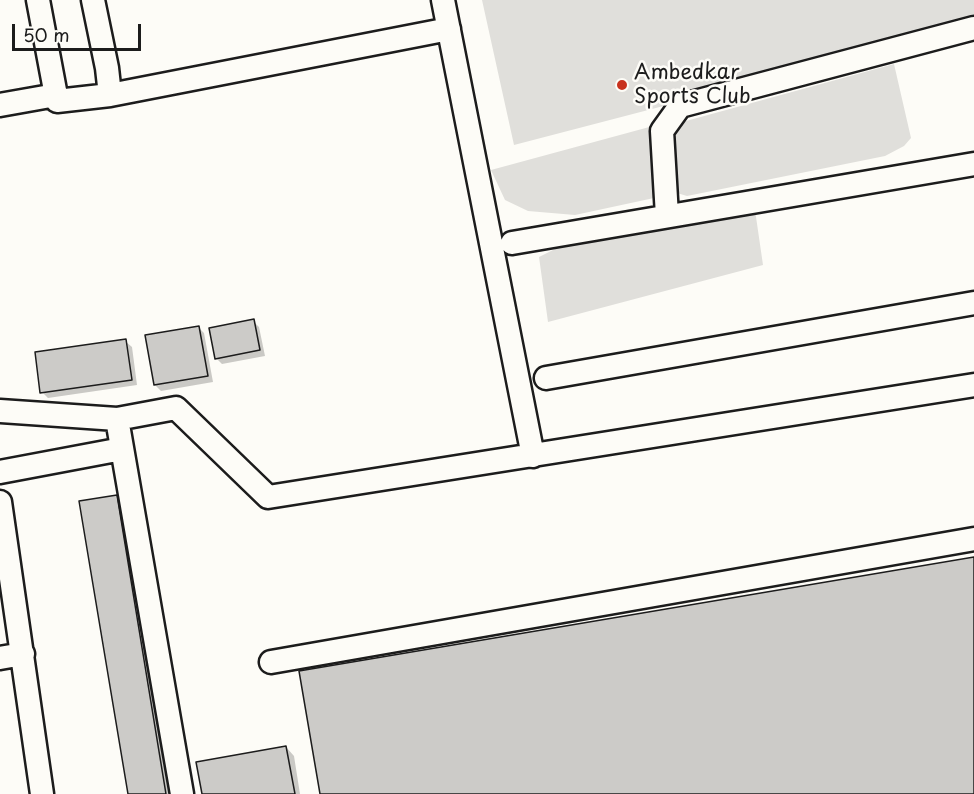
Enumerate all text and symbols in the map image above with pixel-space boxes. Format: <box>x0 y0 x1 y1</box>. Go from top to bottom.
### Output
scale bar <box>15 12 144 50</box>
text: 50 m <box>23 21 70 48</box>
place label: Ambedkar Sports Club <box>634 60 751 110</box>
marker: Ambedkar Sports Club <box>615 78 629 92</box>

